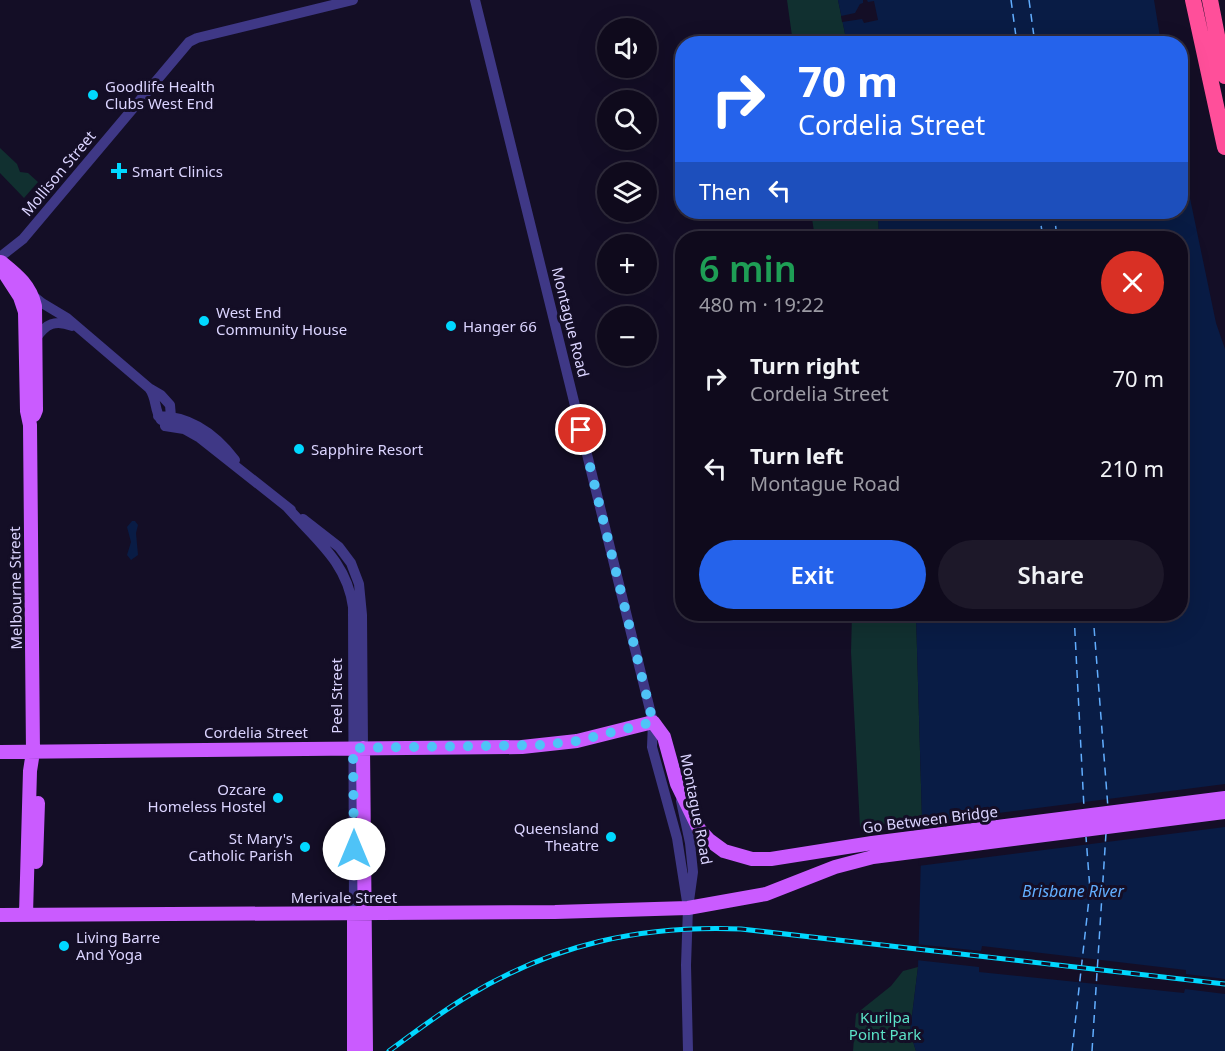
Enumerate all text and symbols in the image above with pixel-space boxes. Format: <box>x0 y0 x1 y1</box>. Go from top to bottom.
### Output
map controls <box>597 18 657 366</box>
button: sound <box>597 18 657 78</box>
text: 70 m <box>798 52 898 109</box>
icon: right <box>699 60 777 138</box>
place label: Goodlife Health Clubs West End <box>105 76 215 113</box>
marker: Goodlife Health Clubs West End <box>86 88 100 102</box>
button: search <box>597 90 657 150</box>
text: Cordelia Street <box>798 106 985 143</box>
street label: Mollison Street <box>16 126 100 220</box>
place label: Smart Clinics <box>132 161 223 181</box>
marker: Smart Clinics <box>110 162 128 180</box>
button: layers <box>597 162 657 222</box>
icon: left <box>763 174 796 207</box>
text: Then <box>699 176 751 206</box>
button: + <box>597 234 657 294</box>
text: 6 min <box>699 244 797 293</box>
button: close <box>1101 251 1164 314</box>
street label: Montague Road <box>548 265 594 379</box>
text: 480 m · 19:22 <box>699 291 824 318</box>
place label: West End Community House <box>216 302 347 339</box>
button: − <box>597 306 657 366</box>
marker: West End Community House <box>197 314 211 328</box>
place label: Hanger 66 <box>463 316 537 336</box>
marker: Hanger 66 <box>444 319 458 333</box>
text: Turn right <box>750 350 860 380</box>
icon: right <box>699 362 732 395</box>
text: 70 m <box>1113 363 1164 393</box>
text: Cordelia Street <box>750 380 889 407</box>
pin <box>555 404 606 455</box>
icon: arrive <box>564 413 597 446</box>
place label: Sapphire Resort <box>311 439 424 459</box>
text: Turn left <box>750 440 844 470</box>
marker: Sapphire Resort <box>292 442 306 456</box>
icon: left <box>699 452 732 485</box>
text: 210 m <box>1100 453 1164 483</box>
text: Montague Road <box>750 470 900 497</box>
street label: Melbourne Street <box>4 526 26 650</box>
button: Exit <box>699 540 926 609</box>
button: Share <box>938 540 1164 609</box>
street label: Peel Street <box>326 658 346 734</box>
street label: Cordelia Street <box>204 722 309 742</box>
street label: Montague Road <box>676 752 718 866</box>
place label: Ozcare Homeless Hostel <box>148 779 266 816</box>
marker: Ozcare Homeless Hostel <box>271 791 285 805</box>
street label: Go Between Bridge <box>861 801 999 837</box>
position arrow <box>322 817 386 881</box>
place label: Queensland Theatre <box>514 818 599 855</box>
place label: St Mary's Catholic Parish <box>188 828 293 865</box>
marker: Queensland Theatre <box>604 830 618 844</box>
marker: St Mary's Catholic Parish <box>298 840 312 854</box>
water label: Brisbane River <box>1022 880 1125 902</box>
street label: Merivale Street <box>291 887 398 907</box>
place label: Living Barre And Yoga <box>76 927 160 964</box>
marker: Living Barre And Yoga <box>57 939 71 953</box>
park label: Kurilpa Point Park <box>849 1007 921 1044</box>

